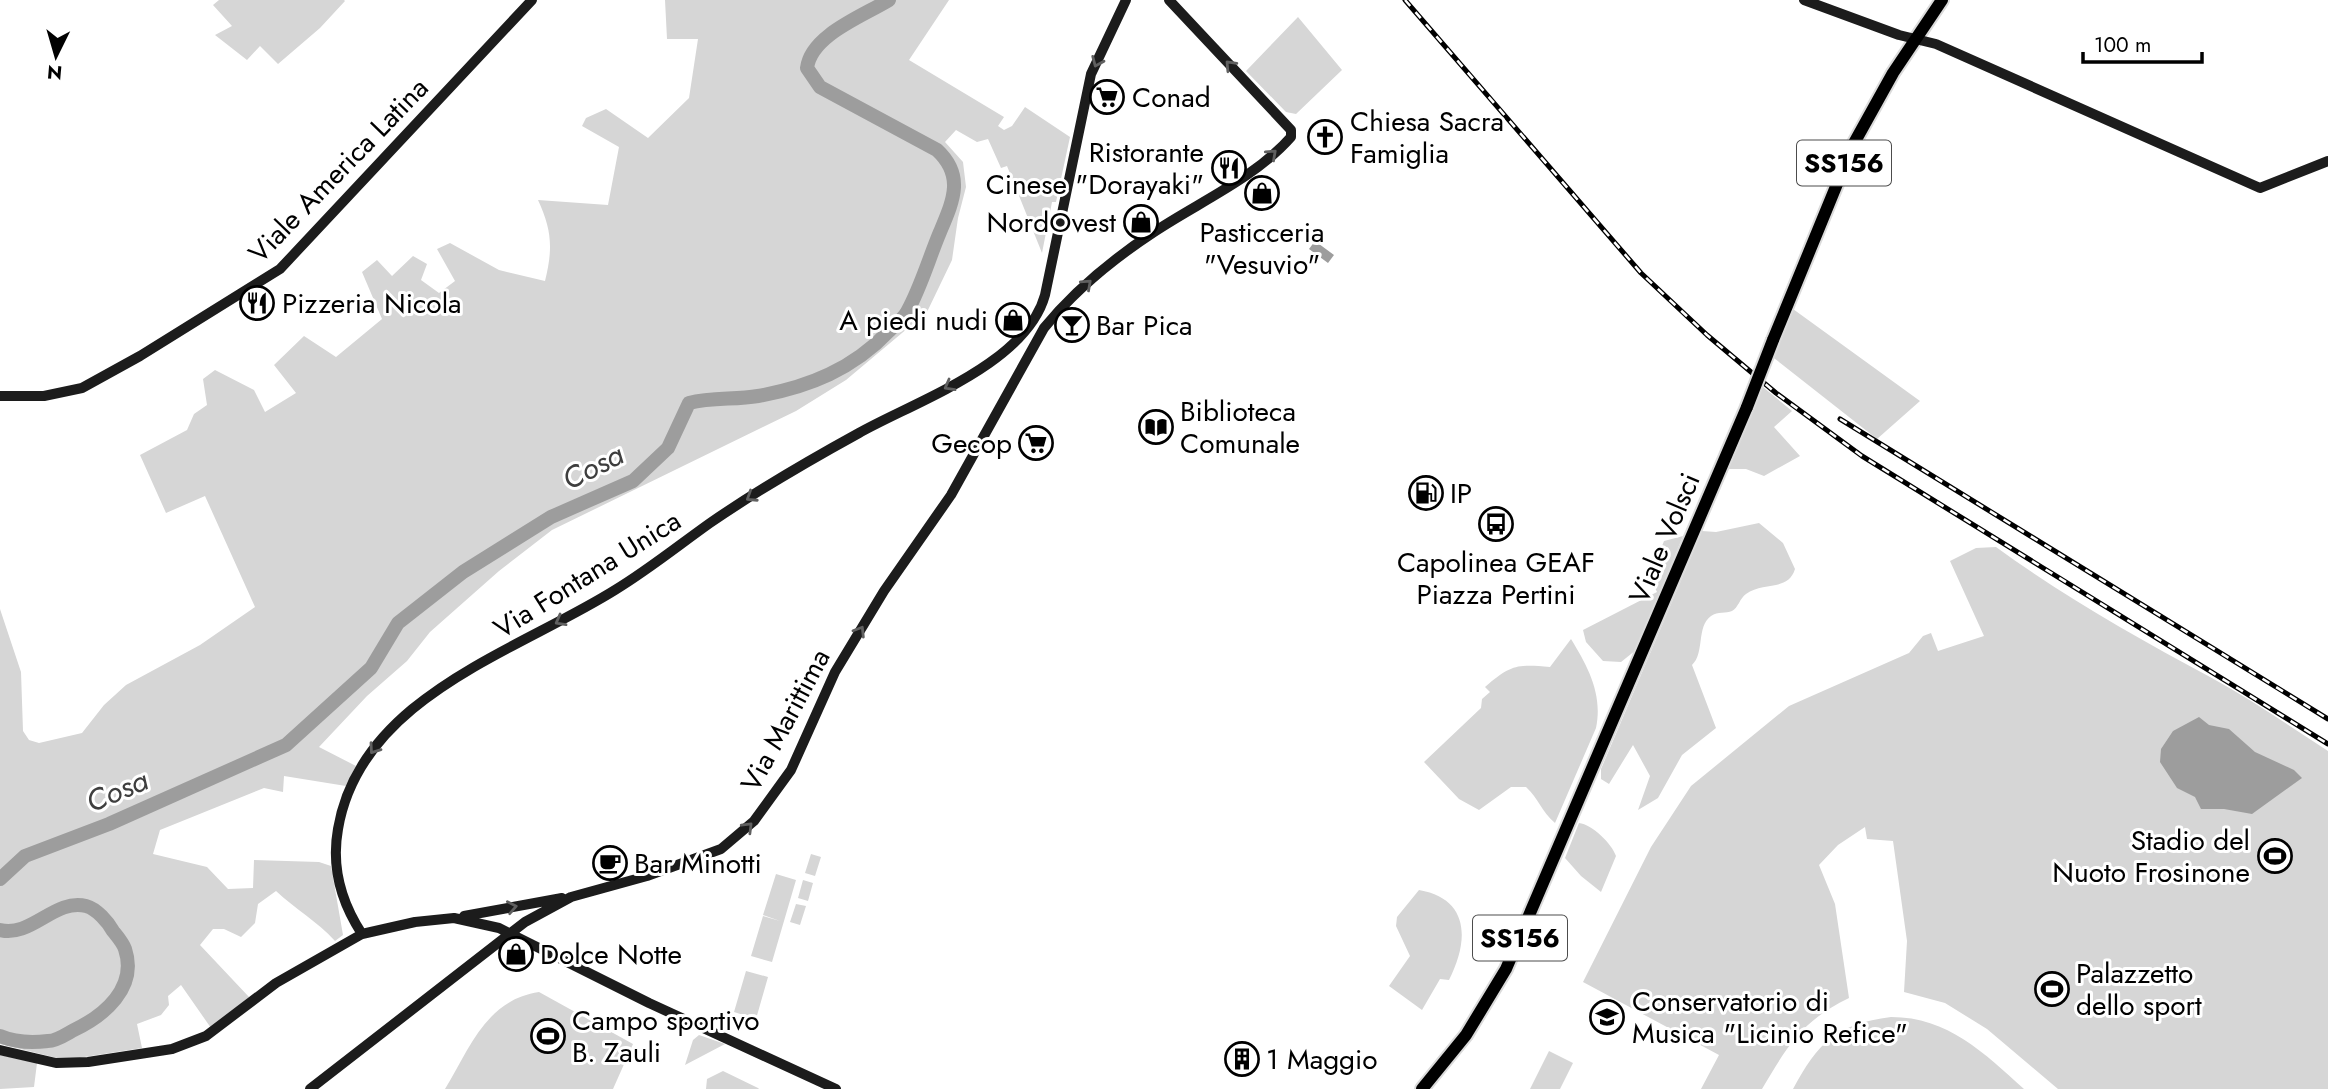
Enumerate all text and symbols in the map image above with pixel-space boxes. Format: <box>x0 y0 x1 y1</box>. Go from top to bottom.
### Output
north arrow <box>21 21 91 91</box>
scale bar <box>2083 21 2202 65</box>
text: 100 m <box>2094 30 2151 60</box>
one-way arrow <box>1091 55 1105 67</box>
text: N <box>46 58 63 87</box>
one-way arrow <box>1226 60 1239 73</box>
street label: Viale America Latina <box>239 68 438 272</box>
place label: Conad <box>1132 77 1211 118</box>
supermarket icon: Conad <box>1088 78 1126 116</box>
place label: Chiesa Sacra Famiglia <box>1350 101 1504 174</box>
church icon: Chiesa Sacra Famiglia <box>1306 118 1344 156</box>
place label: Ristorante Cinese "Dorayaki" <box>986 132 1204 205</box>
road number: SS156 <box>1797 140 1891 186</box>
restaurant icon: Ristorante Cinese "Dorayaki" <box>1210 149 1248 187</box>
one-way arrow <box>1264 150 1277 162</box>
shop icon: Pasticceria "Vesuvio" <box>1243 174 1281 212</box>
place label: NordOvest <box>987 202 1116 243</box>
shop icon: NordOvest <box>1122 203 1160 241</box>
place label: Pasticceria "Vesuvio" <box>1200 212 1324 285</box>
one-way arrow <box>1078 280 1091 292</box>
place label: Pizzeria Nicola <box>282 283 462 324</box>
restaurant icon: Pizzeria Nicola <box>238 284 276 322</box>
place label: A piedi nudi <box>839 300 988 341</box>
shop icon: A piedi nudi <box>994 301 1032 339</box>
place label: Bar Pica <box>1096 305 1193 346</box>
bar icon: Bar Pica <box>1053 306 1091 344</box>
one-way arrow <box>944 378 956 391</box>
place label: Biblioteca Comunale <box>1180 391 1300 464</box>
library icon: Biblioteca Comunale <box>1137 408 1175 446</box>
place label: Gecop <box>931 423 1012 464</box>
supermarket icon: Gecop <box>1017 424 1055 462</box>
water label: Cosa <box>554 433 631 500</box>
street label: Viale Volsci <box>1619 466 1710 610</box>
place label: IP <box>1450 473 1472 514</box>
fuel station icon: IP <box>1407 474 1445 512</box>
one-way arrow <box>745 489 758 502</box>
street label: Via Fontana Unica <box>486 500 689 648</box>
bus stop icon: Capolinea GEAF Piazza Pertini <box>1477 505 1515 543</box>
place label: Capolinea GEAF Piazza Pertini <box>1397 542 1595 615</box>
one-way arrow <box>555 613 567 626</box>
one-way arrow <box>852 626 865 639</box>
street label: Via Marittima <box>731 641 840 799</box>
one-way arrow <box>370 741 383 754</box>
water label: Cosa <box>79 758 155 823</box>
place label: Stadio del Nuoto Frosinone <box>2052 820 2250 893</box>
one-way arrow <box>739 823 752 836</box>
sports icon: Stadio del Nuoto Frosinone <box>2256 837 2294 875</box>
place label: Bar Minotti <box>634 843 762 884</box>
cafe icon: Bar Minotti <box>591 844 629 882</box>
one-way arrow <box>506 900 518 915</box>
road number: SS156 <box>1473 916 1567 960</box>
place label: Dolce Notte <box>540 934 682 975</box>
shop icon: Dolce Notte <box>497 935 535 973</box>
place label: Palazzetto dello sport <box>2076 953 2202 1026</box>
sports icon: Palazzetto dello sport <box>2033 970 2071 1008</box>
place label: Conservatorio di Musica "Licinio Refice" <box>1632 981 1908 1054</box>
school or university icon: Conservatorio di Musica "Licinio Refice" <box>1588 998 1626 1036</box>
place label: Campo sportivo B. Zauli <box>572 1000 759 1073</box>
sports icon: Campo sportivo B. Zauli <box>529 1017 567 1055</box>
place label: 1 Maggio <box>1266 1039 1378 1080</box>
building icon: 1 Maggio <box>1223 1040 1261 1078</box>

